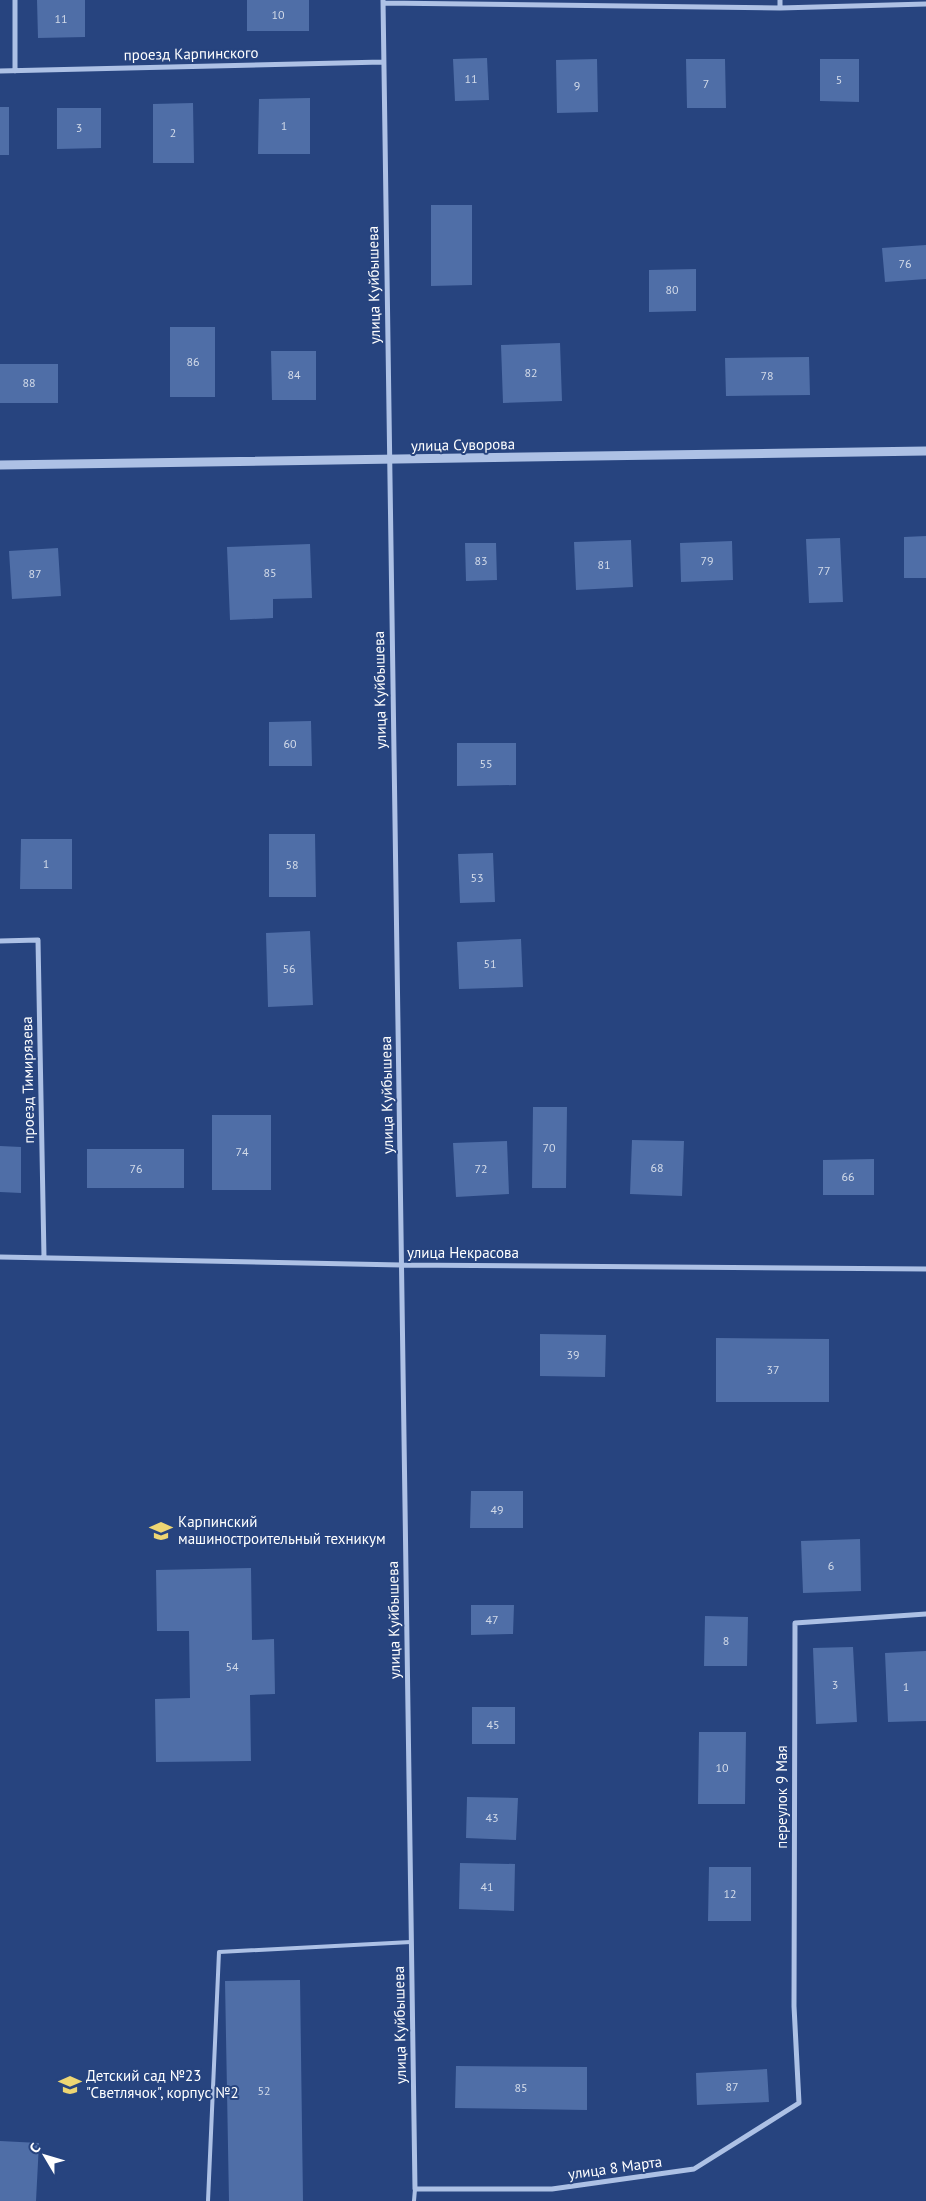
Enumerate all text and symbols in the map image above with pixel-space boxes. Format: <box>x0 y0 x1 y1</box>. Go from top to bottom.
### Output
house number: 10 <box>271 7 285 22</box>
house number: 11 <box>54 11 68 26</box>
street label: проезд Карпинского <box>123 43 258 64</box>
house number: 11 <box>464 71 478 86</box>
house number: 5 <box>836 72 842 87</box>
house number: 7 <box>703 76 709 91</box>
house number: 9 <box>574 78 580 93</box>
house number: 1 <box>281 118 287 133</box>
house number: 3 <box>76 120 82 135</box>
house number: 2 <box>170 125 176 140</box>
street label: улица Куйбышева <box>363 226 384 344</box>
house number: 76 <box>898 256 912 271</box>
house number: 80 <box>665 282 679 297</box>
house number: 86 <box>186 354 200 369</box>
house number: 82 <box>524 365 538 380</box>
house number: 84 <box>287 367 301 382</box>
house number: 78 <box>760 368 774 383</box>
house number: 88 <box>22 375 36 390</box>
street label: улица Суворова <box>411 434 515 455</box>
house number: 83 <box>474 553 488 568</box>
house number: 79 <box>700 553 714 568</box>
house number: 81 <box>597 557 611 572</box>
house number: 77 <box>817 563 831 578</box>
house number: 85 <box>263 565 277 580</box>
house number: 87 <box>28 566 42 581</box>
street label: улица Куйбышева <box>369 631 390 749</box>
house number: 60 <box>283 736 297 751</box>
house number: 55 <box>479 756 493 771</box>
house number: 1 <box>43 856 49 871</box>
house number: 58 <box>285 857 299 872</box>
house number: 53 <box>470 870 484 885</box>
house number: 51 <box>483 956 497 971</box>
house number: 56 <box>282 961 296 976</box>
street label: проезд Тимирязева <box>17 1016 38 1144</box>
street label: улица Куйбышева <box>376 1036 397 1154</box>
house number: 70 <box>542 1140 556 1155</box>
house number: 74 <box>235 1144 249 1159</box>
house number: 68 <box>650 1160 664 1175</box>
house number: 76 <box>129 1161 143 1176</box>
house number: 72 <box>474 1161 488 1176</box>
house number: 66 <box>841 1169 855 1184</box>
street label: улица Некрасова <box>407 1243 519 1262</box>
house number: 39 <box>566 1347 580 1362</box>
house number: 37 <box>766 1362 780 1377</box>
house number: 49 <box>490 1502 504 1517</box>
place label: Карпинский машиностроительный техникум <box>178 1512 386 1548</box>
school or university icon: Карпинский машиностроительный техникум <box>148 1518 174 1544</box>
house number: 6 <box>828 1558 834 1573</box>
street label: улица Куйбышева <box>383 1561 404 1679</box>
house number: 47 <box>485 1612 499 1627</box>
house number: 8 <box>723 1633 729 1648</box>
house number: 54 <box>225 1659 239 1674</box>
house number: 3 <box>832 1677 838 1692</box>
house number: 1 <box>903 1679 909 1694</box>
house number: 45 <box>486 1717 500 1732</box>
street label: переулок 9 Мая <box>772 1745 791 1849</box>
house number: 10 <box>715 1760 729 1775</box>
house number: 43 <box>485 1810 499 1825</box>
house number: 41 <box>480 1879 494 1894</box>
house number: 12 <box>723 1886 737 1901</box>
street label: улица Куйбышева <box>389 1966 410 2084</box>
place label: Детский сад №23 "Светлячок", корпус №2 <box>86 2066 239 2102</box>
school or university icon: Детский сад №23 "Светлячок", корпус №2 <box>57 2072 83 2098</box>
house number: 87 <box>725 2079 739 2094</box>
house number: 85 <box>514 2080 528 2095</box>
house number: 52 <box>257 2083 271 2098</box>
north arrow <box>20 2131 70 2181</box>
text: С <box>25 2139 44 2157</box>
street label: улица 8 Марта <box>567 2151 663 2184</box>

